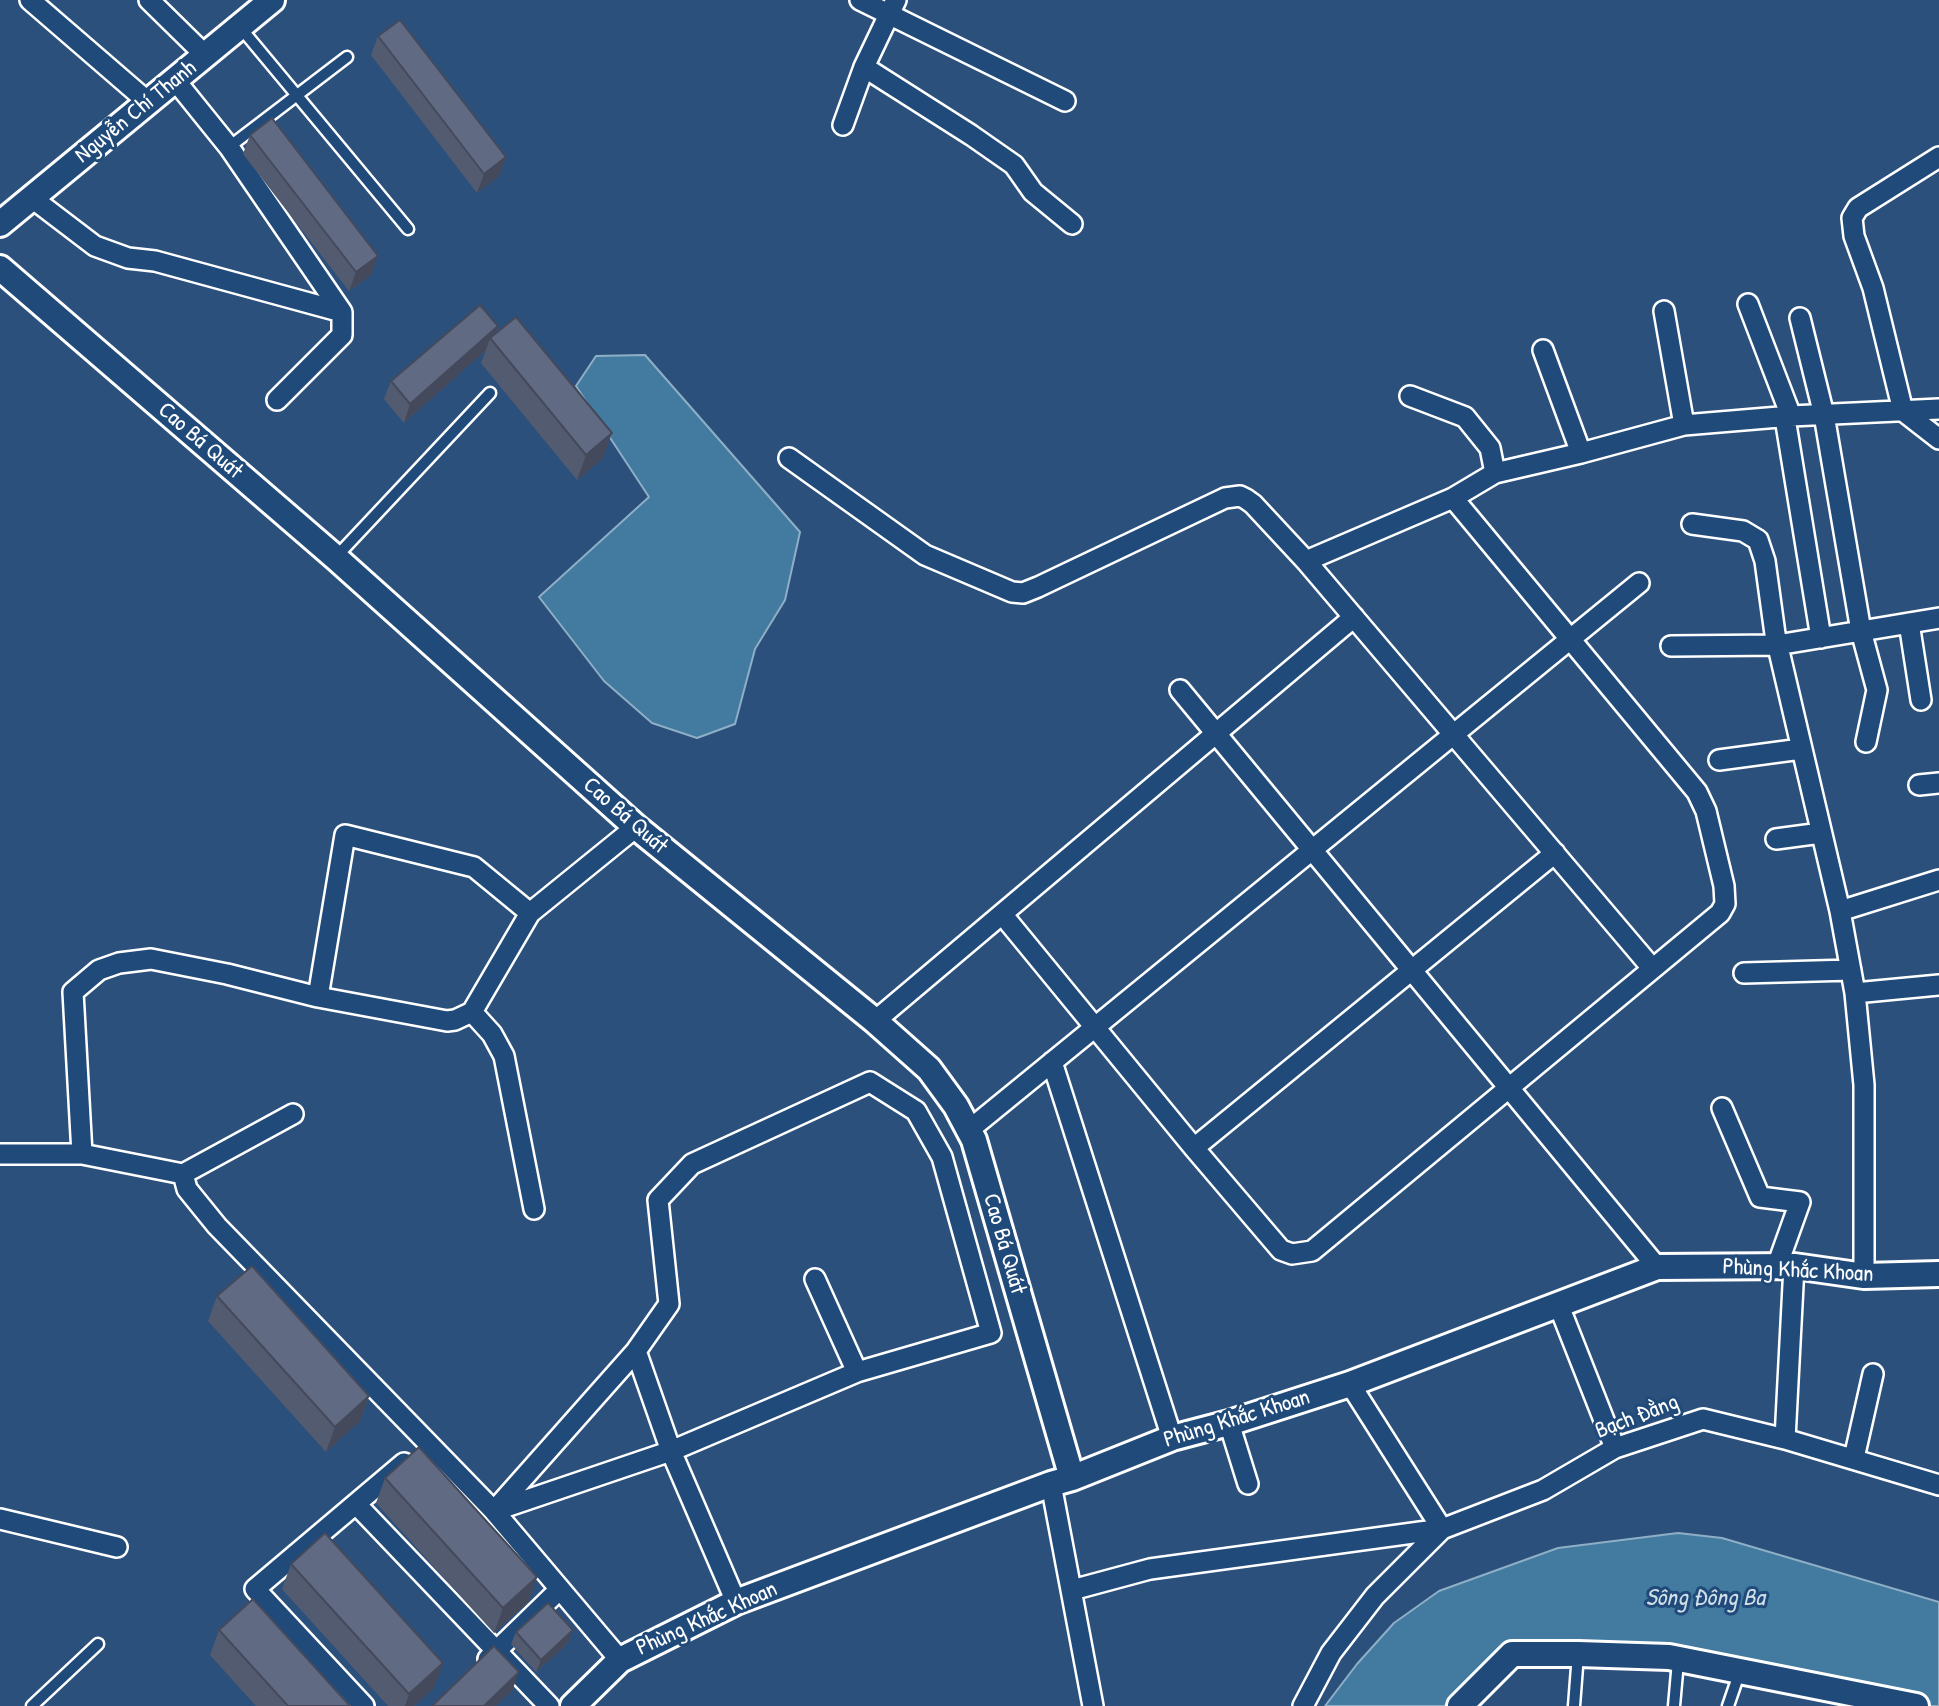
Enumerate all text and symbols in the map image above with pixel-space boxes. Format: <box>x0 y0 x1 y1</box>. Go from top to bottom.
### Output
street label: Nguyễn Chí Thanh <box>70 55 202 169</box>
street label: Cao Bá Quát <box>152 397 248 485</box>
street label: Cao Bá Quát <box>577 772 673 860</box>
street label: Cao Bá Quát <box>976 1191 1032 1297</box>
street label: Phùng Khắc Khoan <box>1722 1253 1874 1289</box>
street label: Phùng Khắc Khoan <box>1161 1384 1313 1454</box>
street label: Bạch Đằng <box>1592 1389 1682 1445</box>
street label: Phùng Khắc Khoan <box>632 1576 782 1662</box>
water label: Sông Đông Ba <box>1645 1585 1765 1613</box>

